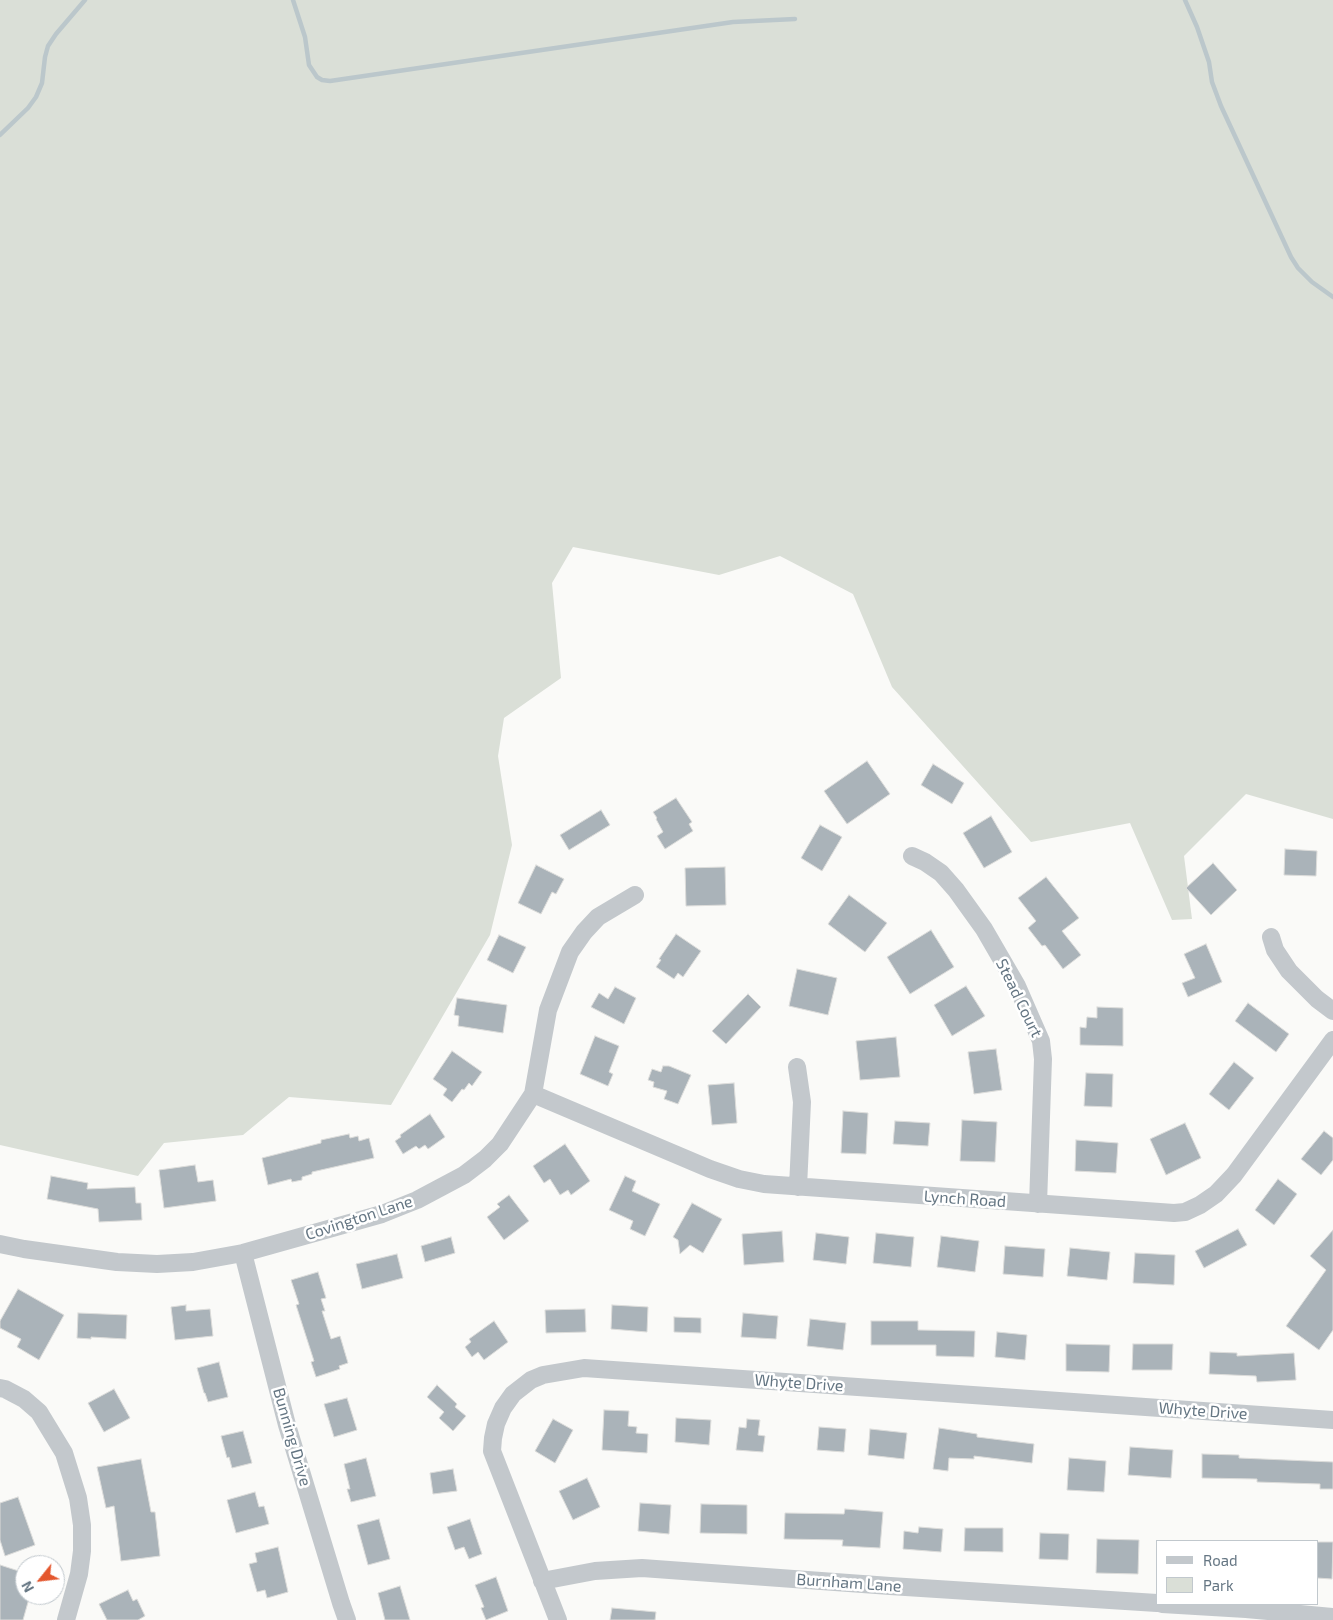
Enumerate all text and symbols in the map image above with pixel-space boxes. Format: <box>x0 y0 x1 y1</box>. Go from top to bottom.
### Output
street label: Stead Court <box>992 956 1046 1040</box>
street label: Lynch Road <box>923 1187 1007 1211</box>
street label: Covington Lane <box>303 1192 415 1244</box>
street label: Whyte Drive <box>754 1370 844 1396</box>
street label: Bunning Drive <box>269 1386 315 1488</box>
street label: Whyte Drive <box>1158 1398 1248 1424</box>
legend <box>1156 1540 1318 1605</box>
text: Road <box>1203 1551 1238 1569</box>
north arrow <box>15 1555 65 1605</box>
street label: Burnham Lane <box>796 1570 902 1596</box>
text: Park <box>1203 1576 1234 1594</box>
text: N <box>17 1578 37 1596</box>

